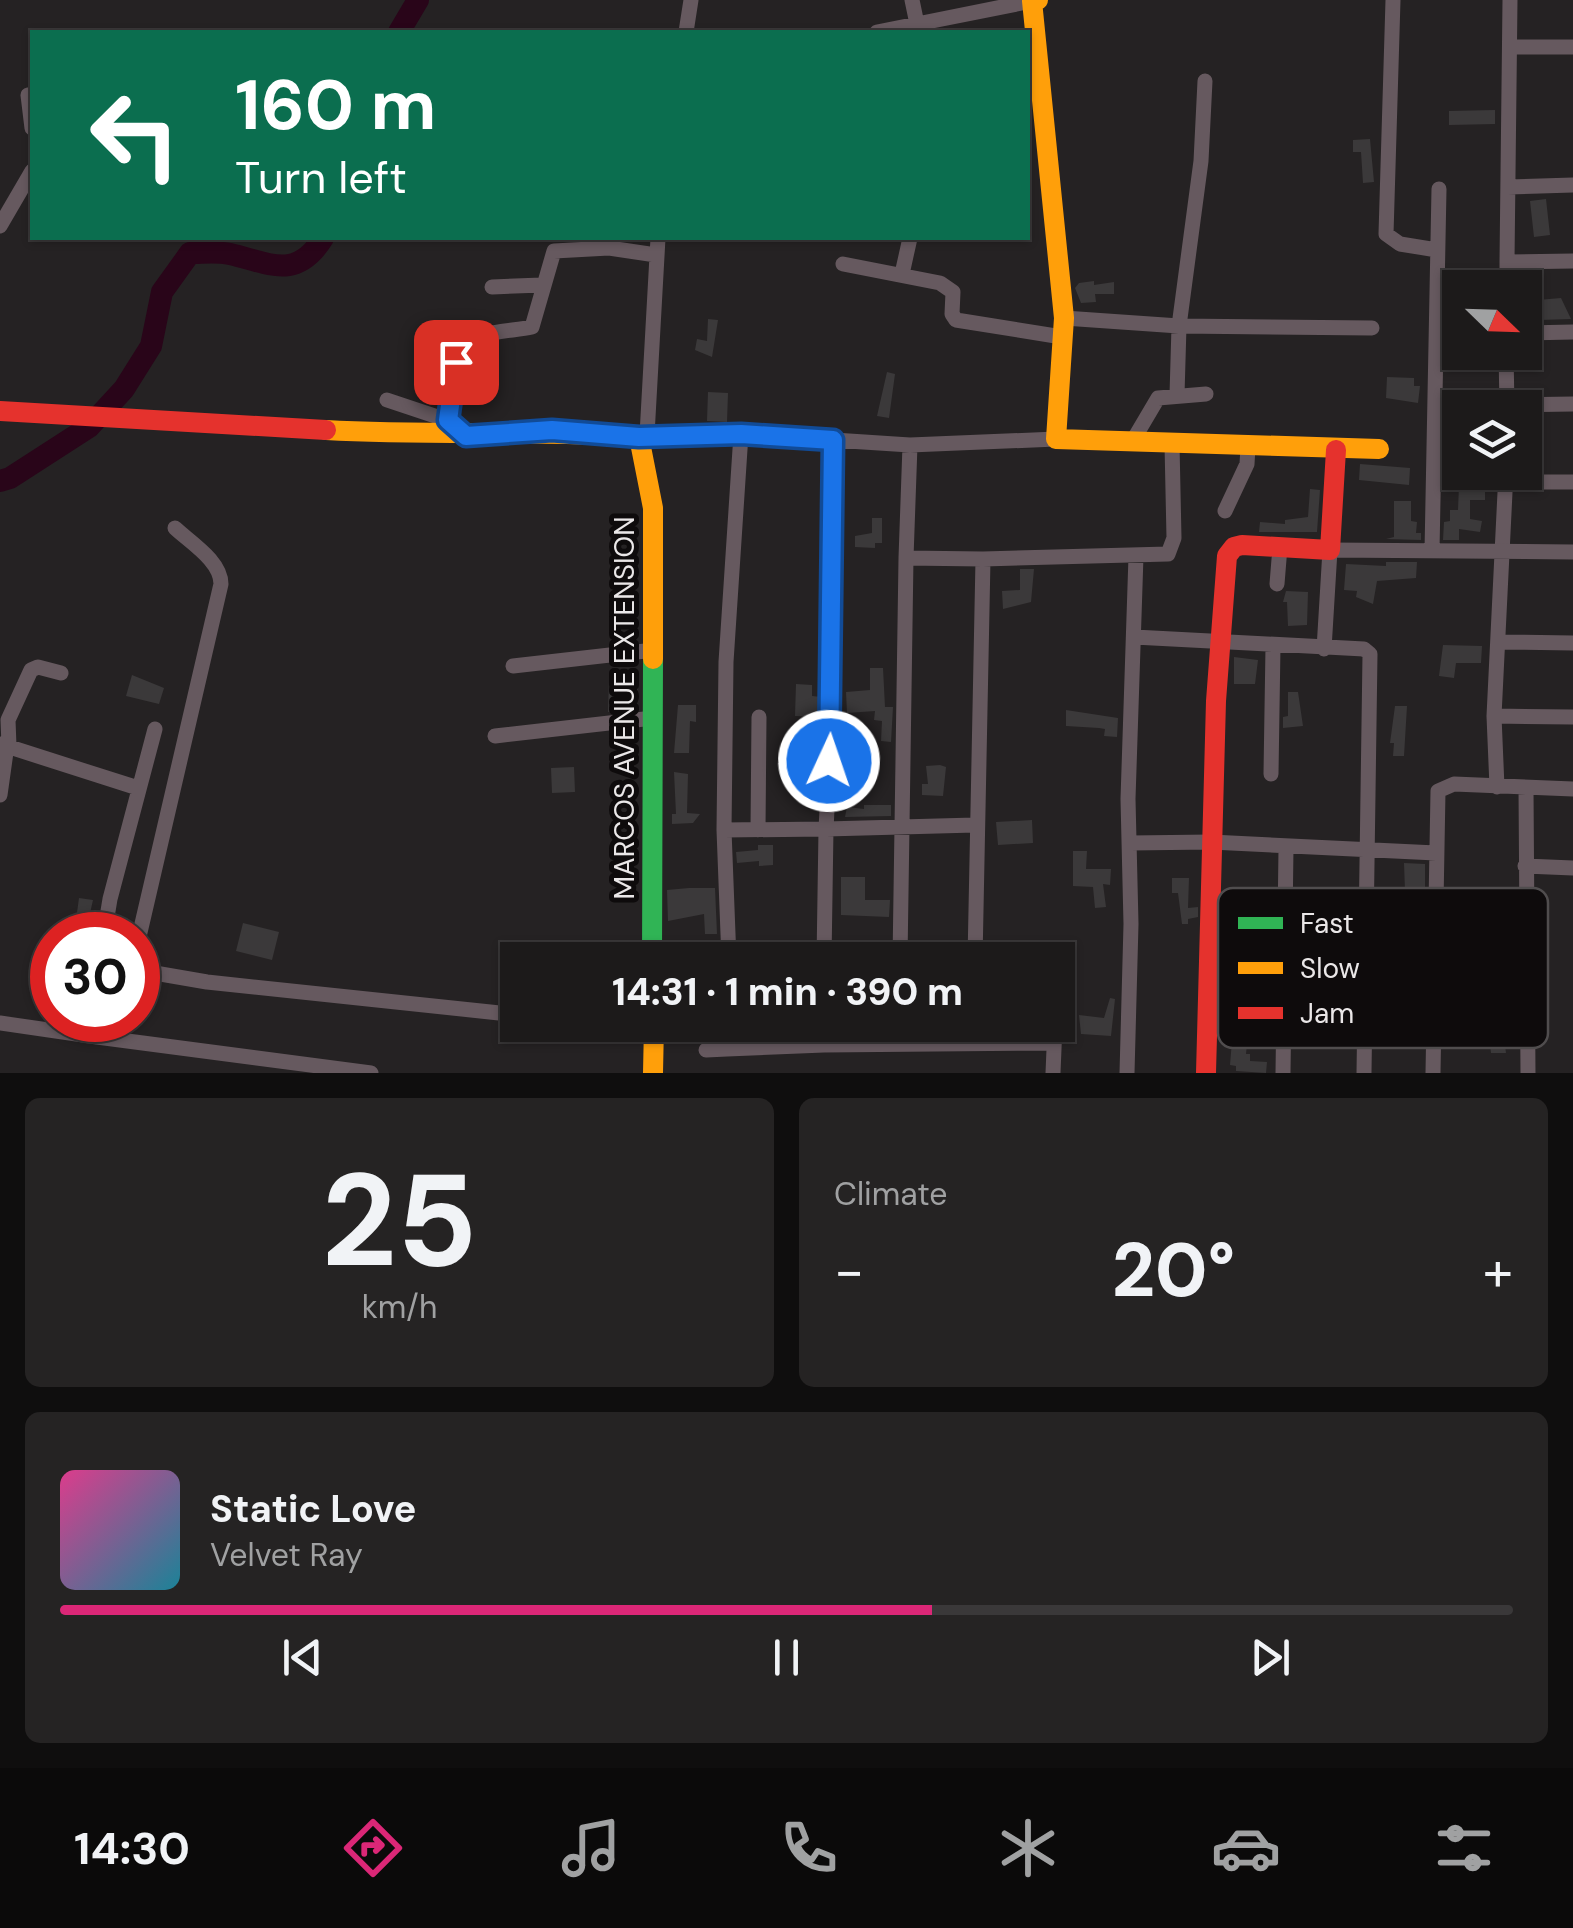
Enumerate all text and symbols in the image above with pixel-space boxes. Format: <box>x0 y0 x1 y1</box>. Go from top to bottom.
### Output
text: 160 m <box>235 60 436 151</box>
icon: left <box>70 70 200 200</box>
text: Turn left <box>235 148 407 207</box>
north arrow <box>1442 270 1542 370</box>
map controls <box>1442 270 1542 490</box>
pin <box>414 320 499 405</box>
icon: arrive <box>429 335 484 390</box>
button: layers <box>1442 390 1542 490</box>
street label: MARCOS AVENUE EXTENSION <box>606 517 643 900</box>
position arrow <box>777 709 881 813</box>
legend <box>1218 888 1548 1048</box>
text: Fast <box>1300 905 1354 942</box>
speed limit sign: 30 <box>30 912 160 1042</box>
text: Slow <box>1300 950 1360 987</box>
text: 14:31 · 1 min · 390 m <box>612 967 963 1017</box>
text: Jam <box>1300 995 1354 1032</box>
text: 25 <box>322 1136 477 1305</box>
text: Climate <box>834 1173 948 1215</box>
text: 20° <box>1112 1222 1235 1319</box>
text: − <box>834 1235 864 1307</box>
text: + <box>1483 1235 1513 1307</box>
text: km/h <box>362 1286 437 1328</box>
text: Static Love <box>210 1484 416 1534</box>
text: Velvet Ray <box>210 1534 363 1576</box>
icon: previous <box>275 1630 330 1685</box>
icon: pause <box>759 1630 814 1685</box>
icon: next <box>1243 1630 1298 1685</box>
icon: directions <box>338 1813 408 1883</box>
icon: music <box>556 1813 626 1883</box>
icon: phone <box>774 1813 844 1883</box>
icon: climate <box>993 1813 1063 1883</box>
icon: car <box>1211 1813 1281 1883</box>
icon: filters <box>1429 1813 1499 1883</box>
text: 14:30 <box>74 1819 190 1878</box>

